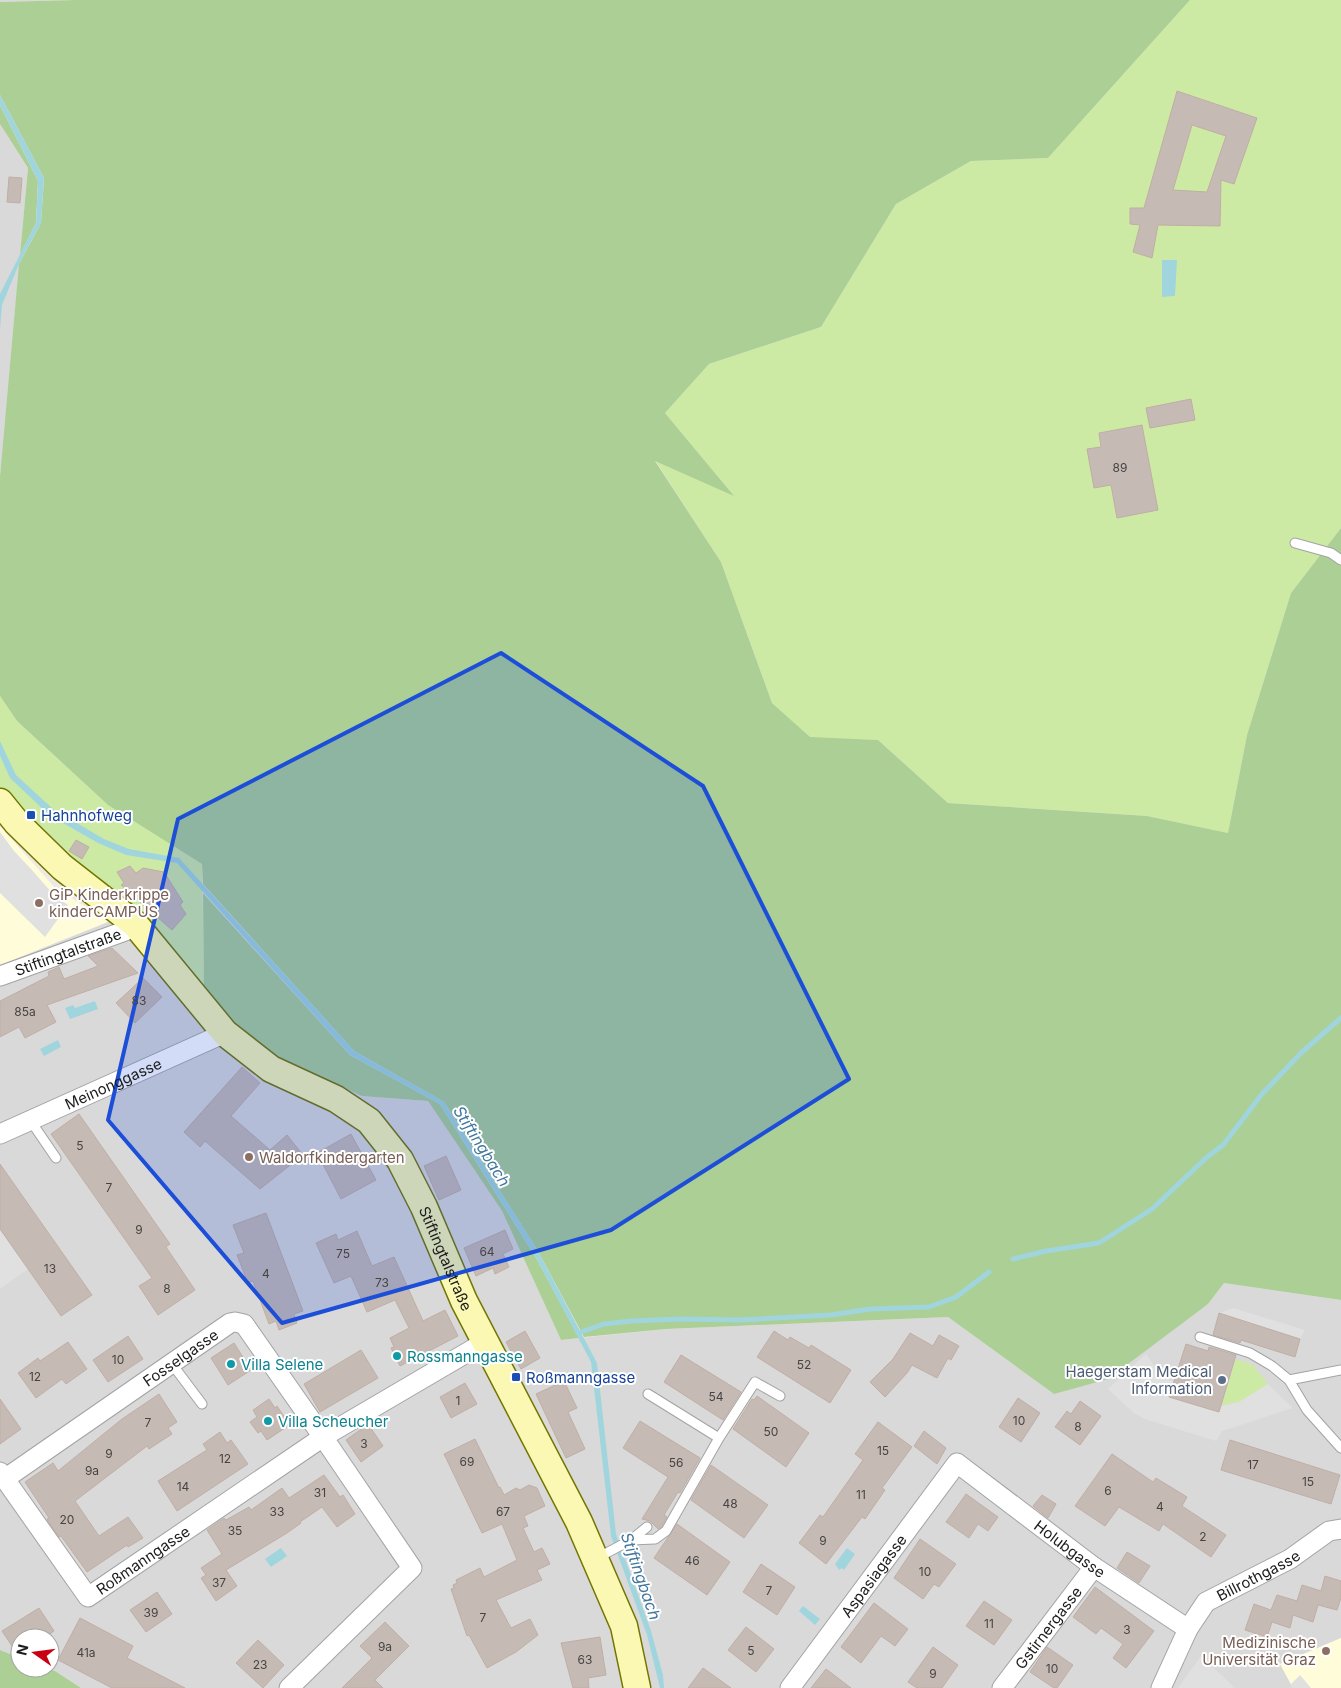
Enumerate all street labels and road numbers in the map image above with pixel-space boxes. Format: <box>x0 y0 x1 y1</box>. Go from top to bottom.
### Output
street label: Stiftingtalstraße <box>12 924 124 979</box>
street label: Meinonggasse <box>62 1053 165 1113</box>
street label: Stiftingtalstraße <box>415 1203 477 1314</box>
street label: Fosselgasse <box>139 1325 222 1390</box>
street label: Holubgasse <box>1031 1516 1109 1581</box>
street label: Roßmanngasse <box>92 1521 193 1598</box>
street label: Aspasiagasse <box>837 1530 910 1621</box>
street label: Billrothgasse <box>1213 1546 1304 1604</box>
street label: Gstirnergasse <box>1011 1582 1085 1673</box>

